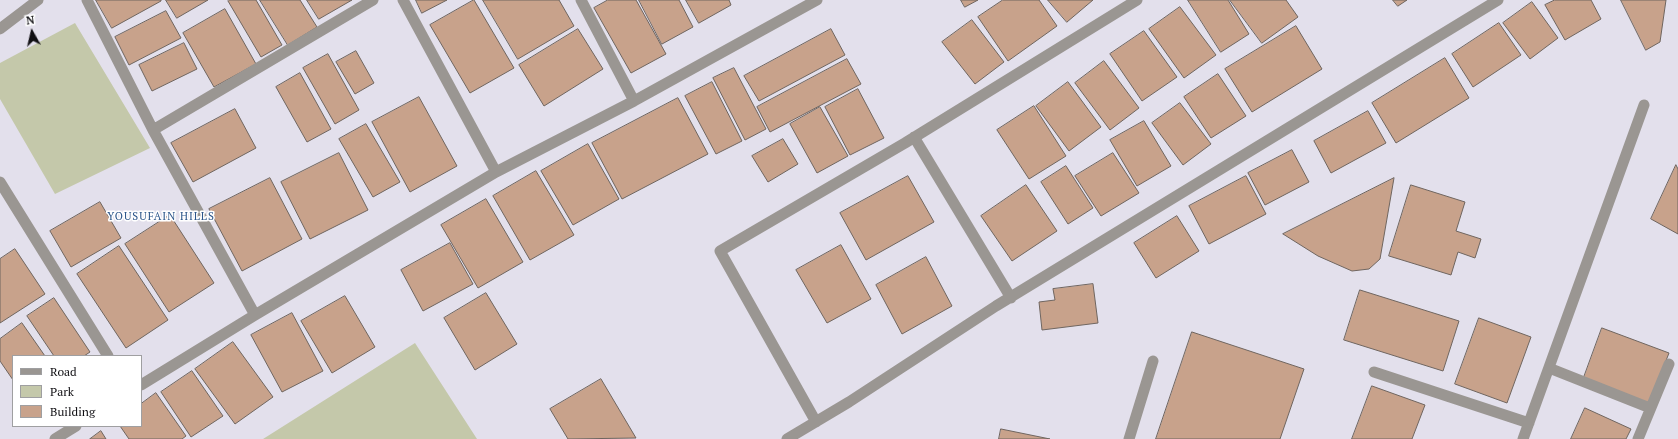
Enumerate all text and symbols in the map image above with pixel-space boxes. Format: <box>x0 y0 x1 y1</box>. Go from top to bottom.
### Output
north arrow <box>12 12 52 52</box>
text: N <box>25 13 35 28</box>
district label: YOUSUFAIN HILLS <box>107 210 215 224</box>
legend <box>12 355 142 427</box>
text: Road <box>50 364 77 379</box>
text: Park <box>50 384 74 399</box>
text: Building <box>50 404 95 419</box>

